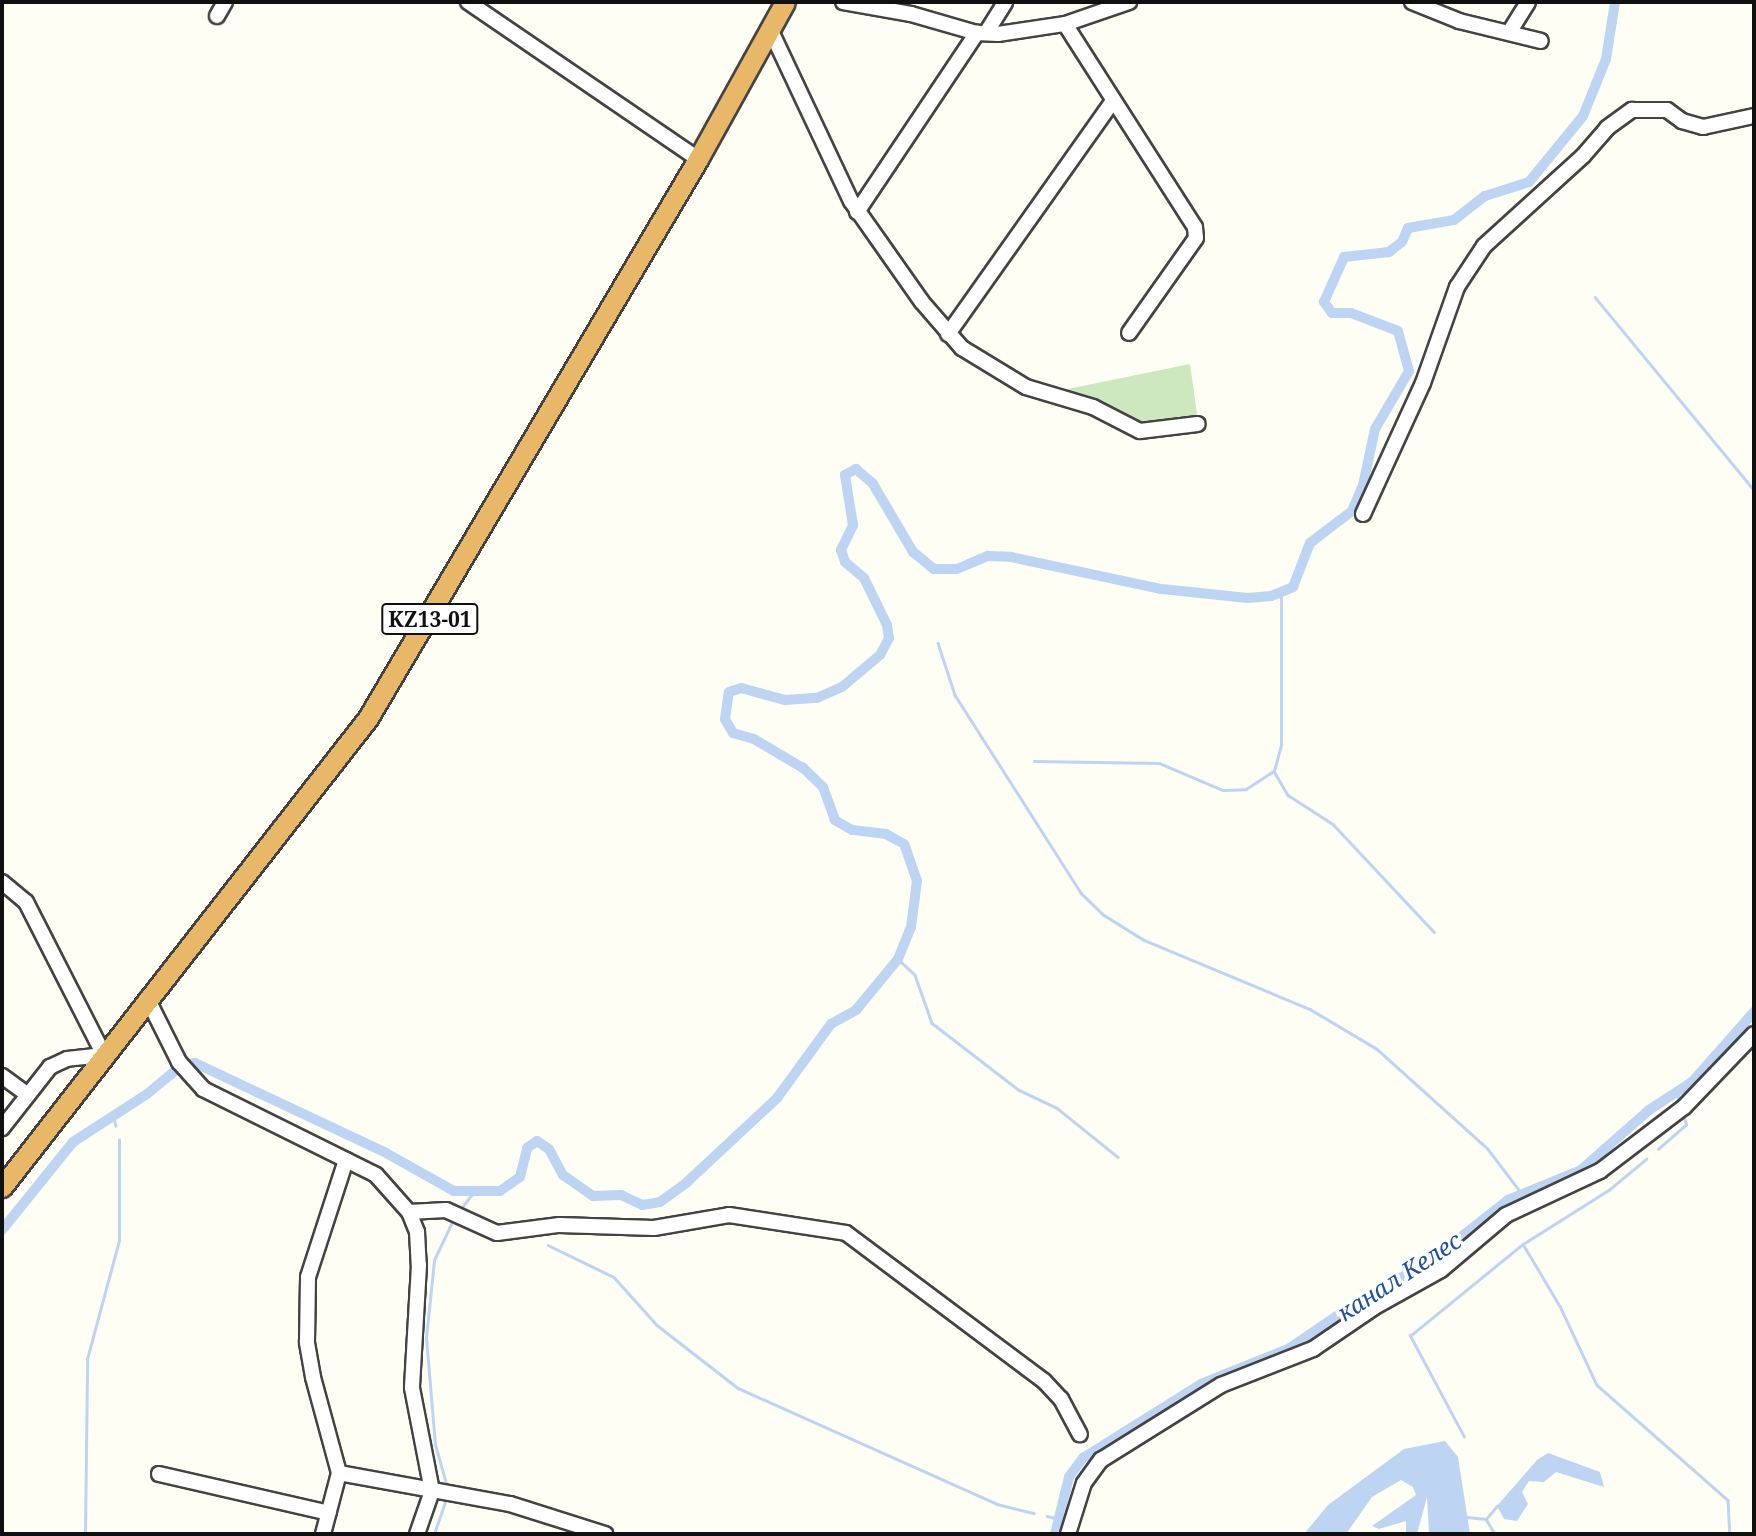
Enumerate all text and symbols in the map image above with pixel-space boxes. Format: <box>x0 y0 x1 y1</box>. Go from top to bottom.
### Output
road number: KZ13-01 <box>381 602 479 636</box>
water label: канал Келес <box>1332 1225 1466 1327</box>

